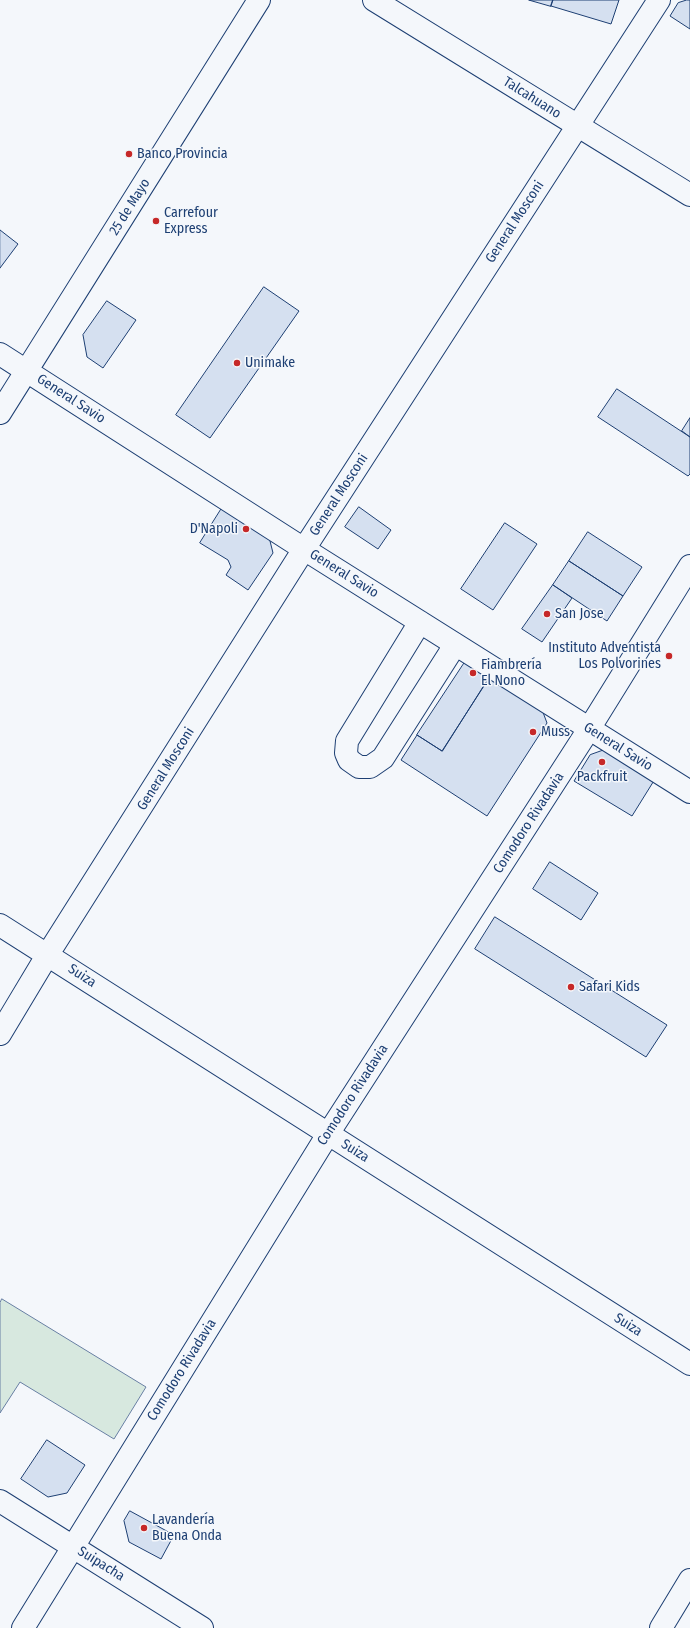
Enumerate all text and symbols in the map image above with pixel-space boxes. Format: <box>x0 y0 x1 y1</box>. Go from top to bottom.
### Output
street label: Talcahuano <box>500 74 564 122</box>
place label: Banco Provincia <box>137 146 228 162</box>
marker: Banco Provincia <box>124 149 134 159</box>
street label: 25 de Mayo <box>106 176 154 238</box>
street label: General Mosconi <box>482 178 548 266</box>
place label: Carrefour Express <box>164 205 218 238</box>
marker: Carrefour Express <box>151 216 161 226</box>
place label: Unimake <box>245 355 295 371</box>
marker: Unimake <box>232 358 242 368</box>
street label: General Savio <box>34 371 108 427</box>
street label: General Mosconi <box>306 451 372 539</box>
place label: D'Napoli <box>190 521 238 537</box>
marker: D'Napoli <box>241 524 251 534</box>
street label: General Savio <box>306 546 382 602</box>
place label: San Jose <box>555 606 604 622</box>
marker: San Jose <box>542 609 552 619</box>
place label: Instituto Adventista Los Polvorines <box>548 640 661 672</box>
marker: Instituto Adventista Los Polvorines <box>664 651 674 661</box>
place label: Fiambrería El Nono <box>481 657 542 690</box>
marker: Fiambrería El Nono <box>468 668 478 678</box>
street label: General Savio <box>580 719 656 775</box>
street label: General Mosconi <box>134 724 198 814</box>
place label: Muss <box>541 724 570 740</box>
marker: Muss <box>528 727 538 737</box>
marker: Packfruit <box>597 757 607 767</box>
street label: Comodoro Rivadavia <box>490 769 568 877</box>
place label: Packfruit <box>577 769 627 785</box>
street label: Suiza <box>65 961 99 991</box>
place label: Safari Kids <box>579 979 640 995</box>
marker: Safari Kids <box>566 982 576 992</box>
street label: Comodoro Rivadavia <box>314 1041 392 1149</box>
street label: Suiza <box>338 1136 372 1166</box>
street label: Suiza <box>611 1310 645 1340</box>
street label: Comodoro Rivadavia <box>144 1316 220 1424</box>
place label: Lavandería Buena Onda <box>152 1512 222 1544</box>
marker: Lavandería Buena Onda <box>139 1523 149 1533</box>
street label: Suipacha <box>74 1543 128 1585</box>

